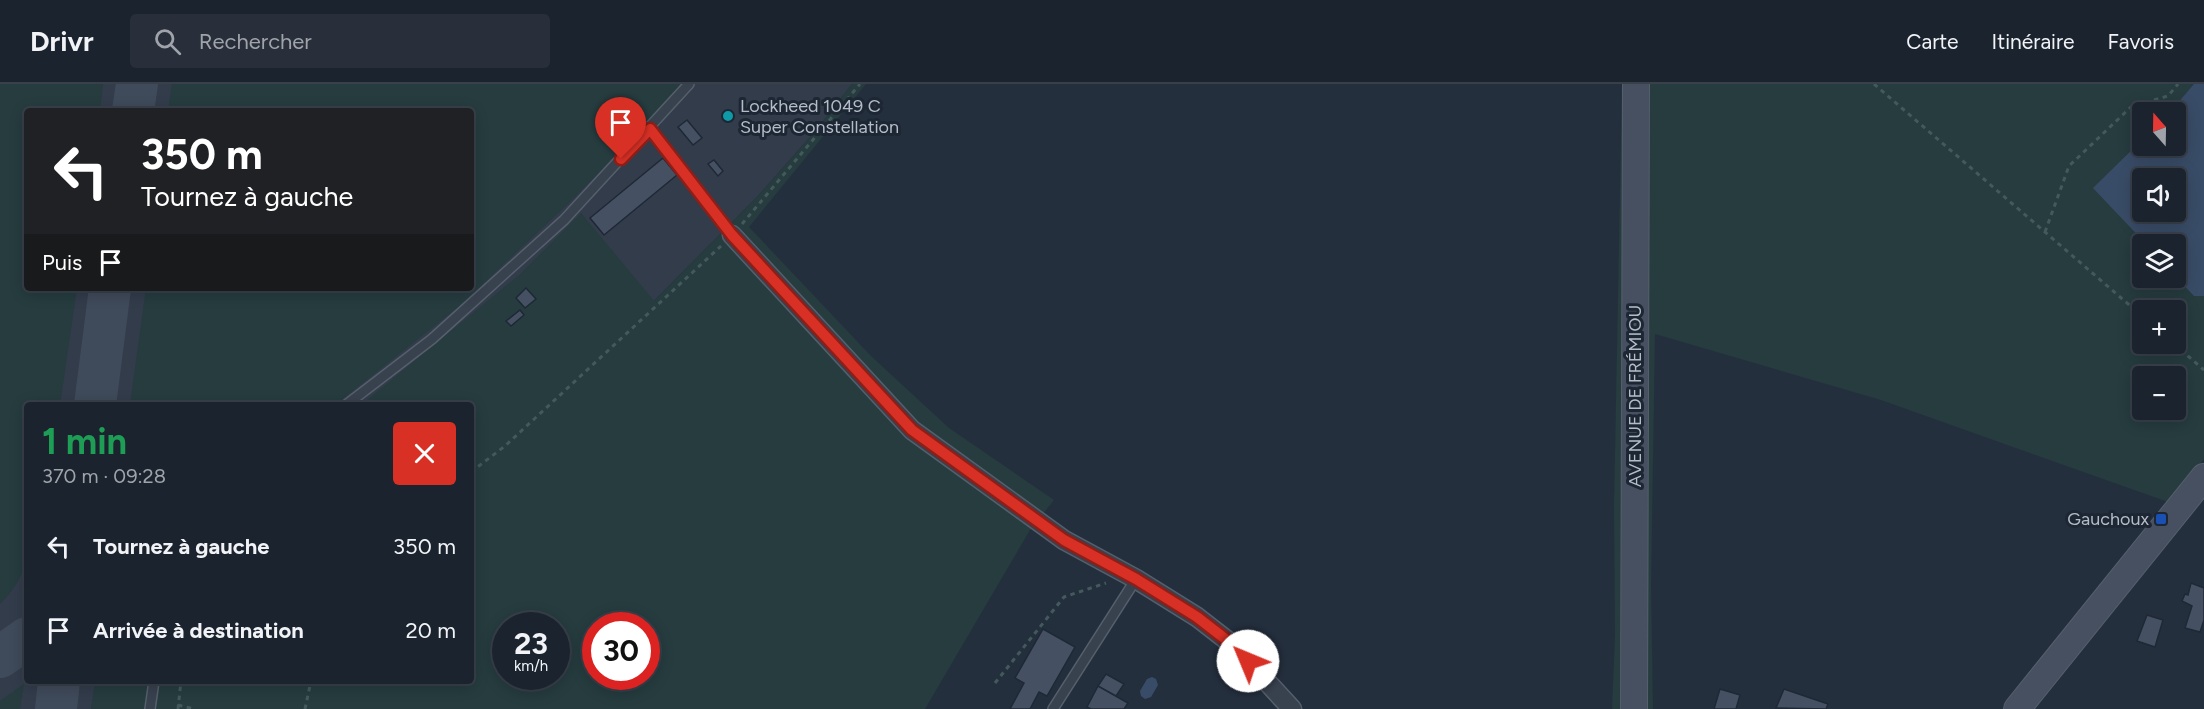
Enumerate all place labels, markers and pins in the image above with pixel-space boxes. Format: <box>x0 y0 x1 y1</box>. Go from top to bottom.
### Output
place label: Lockheed 1049 C Super Constellation <box>740 95 899 138</box>
pin <box>595 97 646 159</box>
marker: Lockheed 1049 C Super Constellation <box>721 109 735 123</box>
place label: Gauchoux <box>2067 508 2149 530</box>
marker: Gauchoux <box>2154 512 2168 526</box>

